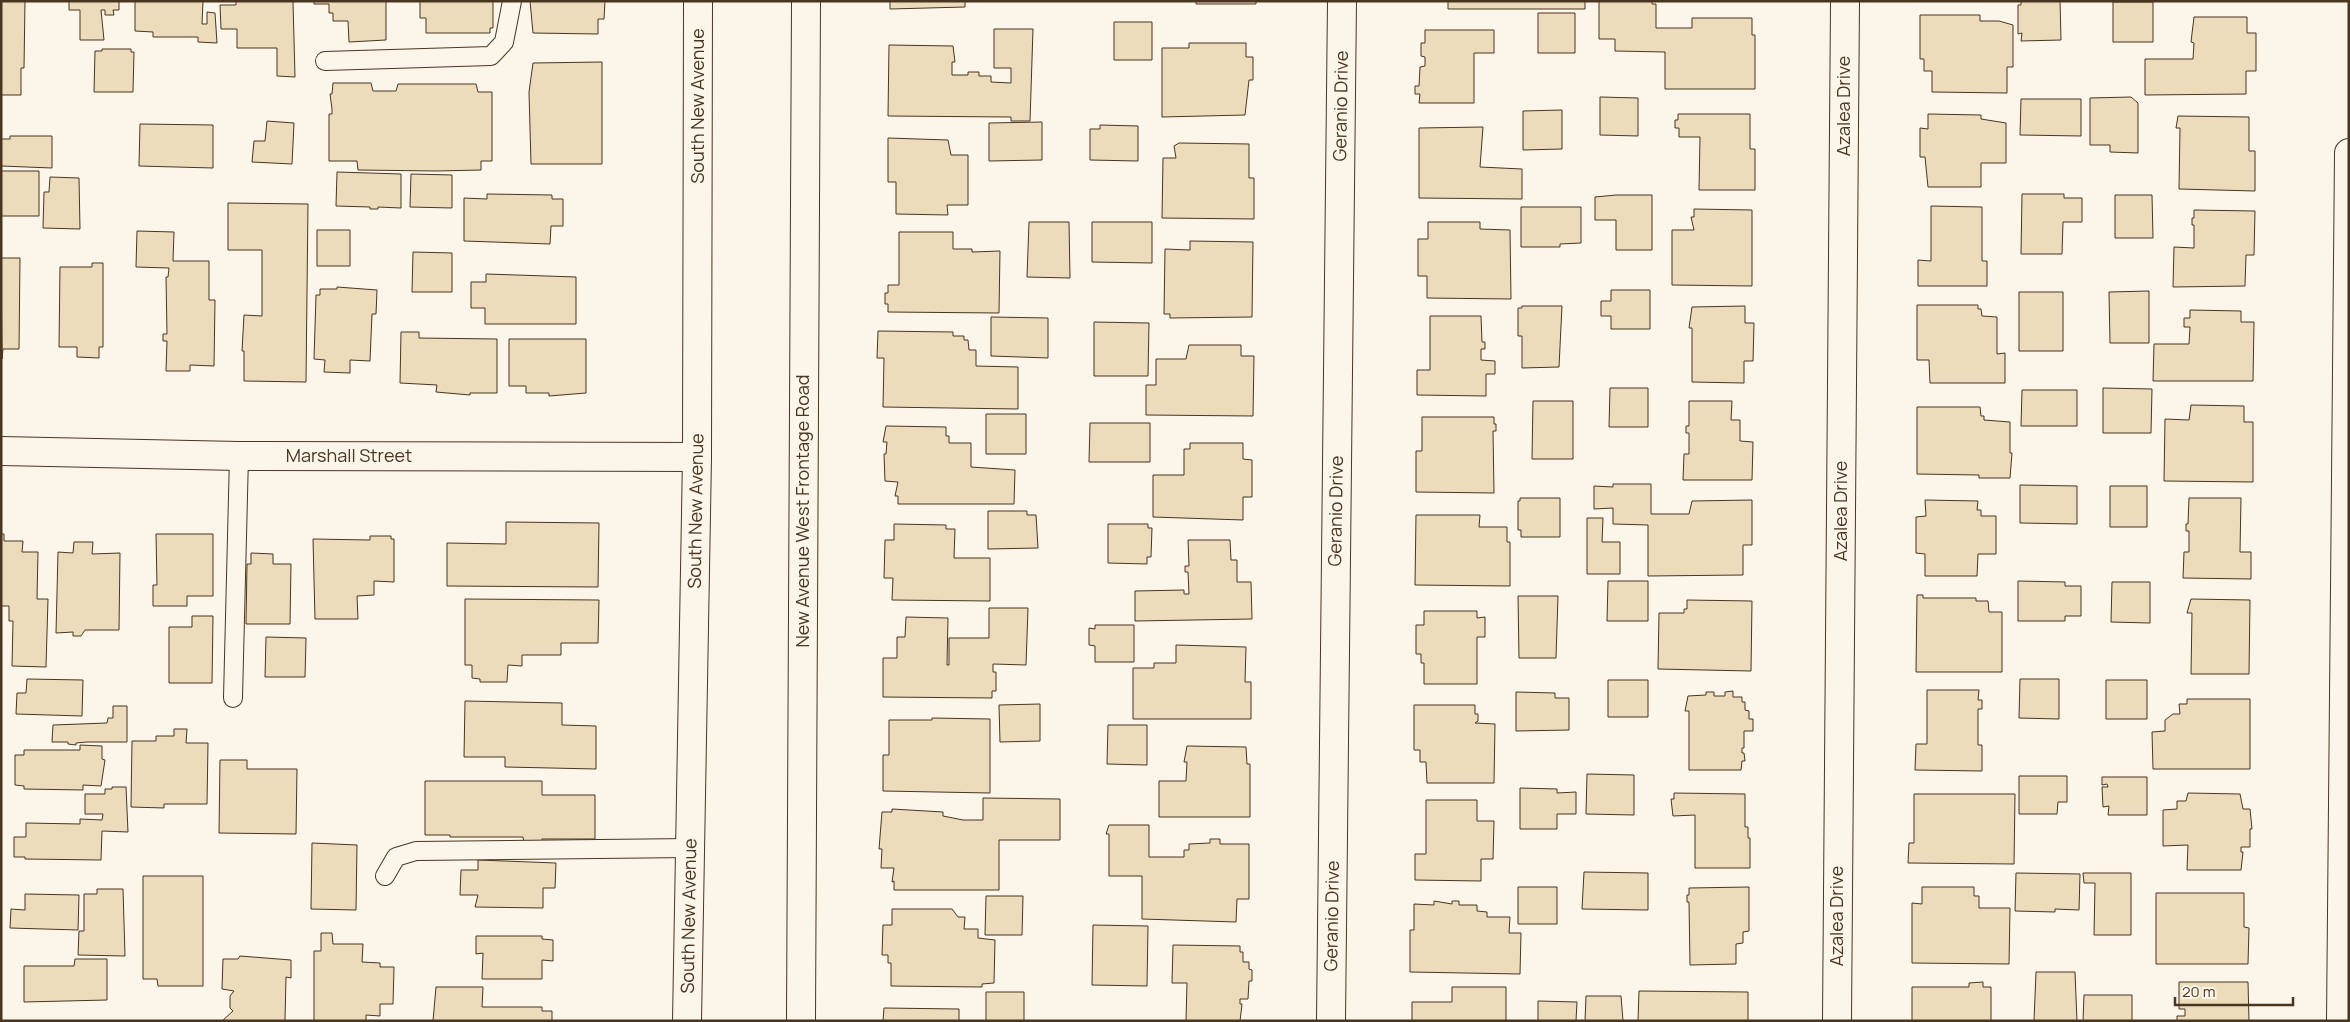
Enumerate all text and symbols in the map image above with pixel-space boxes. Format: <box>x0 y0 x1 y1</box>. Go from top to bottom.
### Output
street label: South New Avenue <box>685 28 709 184</box>
street label: Geranio Drive <box>1327 50 1353 161</box>
street label: Azalea Drive <box>1831 56 1855 156</box>
street label: New Avenue West Frontage Road <box>790 374 814 648</box>
street label: South New Avenue <box>682 433 708 589</box>
street label: Marshall Street <box>286 443 412 467</box>
street label: Geranio Drive <box>1322 455 1348 566</box>
street label: Azalea Drive <box>1828 461 1852 561</box>
street label: South New Avenue <box>675 838 701 994</box>
street label: Geranio Drive <box>1318 860 1344 971</box>
street label: Azalea Drive <box>1824 866 1848 966</box>
scale bar <box>2175 974 2292 1006</box>
text: 20 m <box>2182 981 2215 1002</box>

